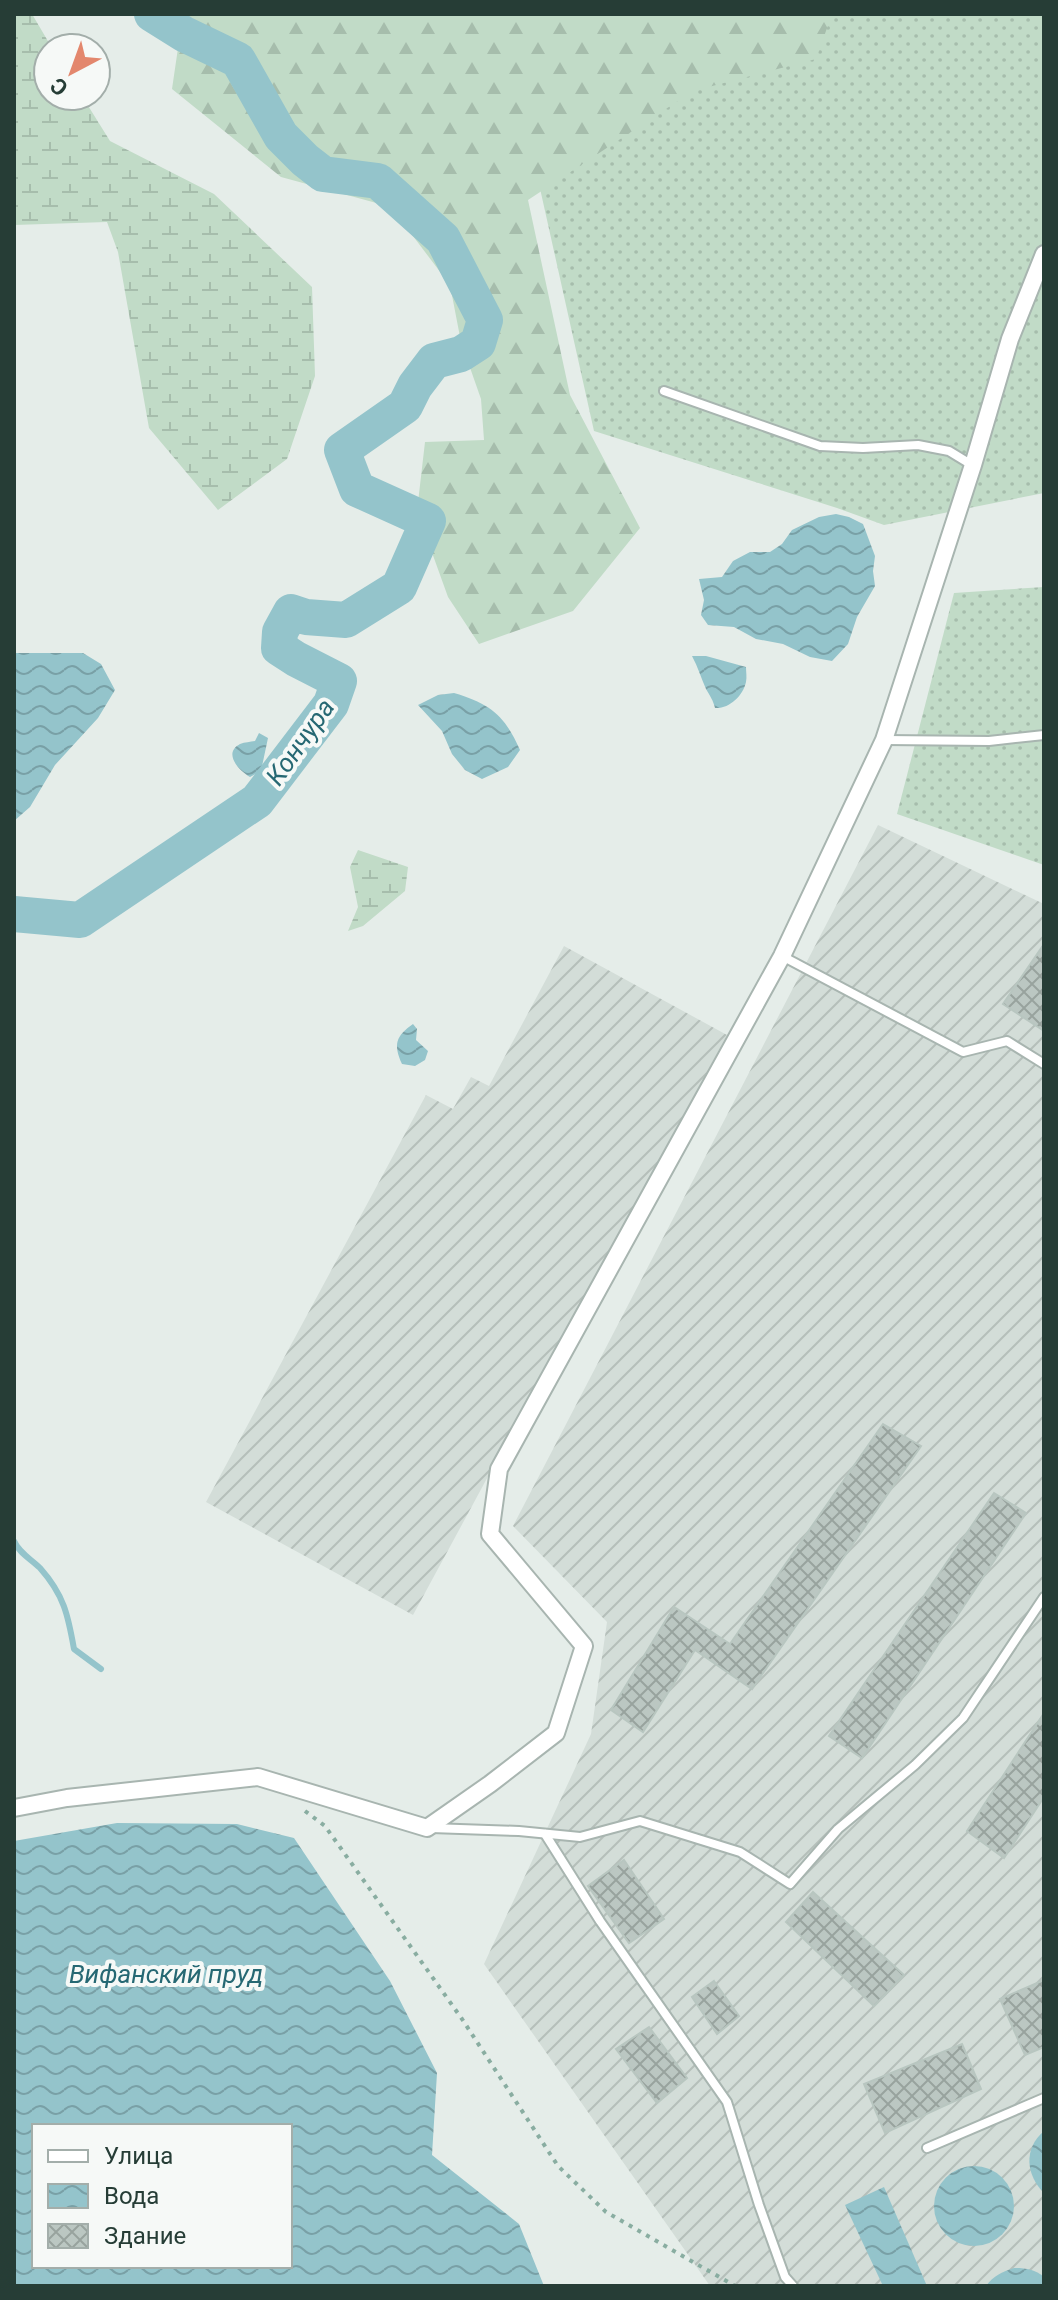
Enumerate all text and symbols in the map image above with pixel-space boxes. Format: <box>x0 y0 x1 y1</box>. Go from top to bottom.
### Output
north arrow <box>32 32 112 112</box>
text: С <box>46 73 73 101</box>
water label: Кончура <box>260 693 340 791</box>
water label: Вифанский пруд <box>69 1959 263 1989</box>
legend <box>32 2124 292 2268</box>
text: Улица <box>104 2142 173 2170</box>
text: Вода <box>104 2182 159 2210</box>
text: Здание <box>104 2222 186 2250</box>

